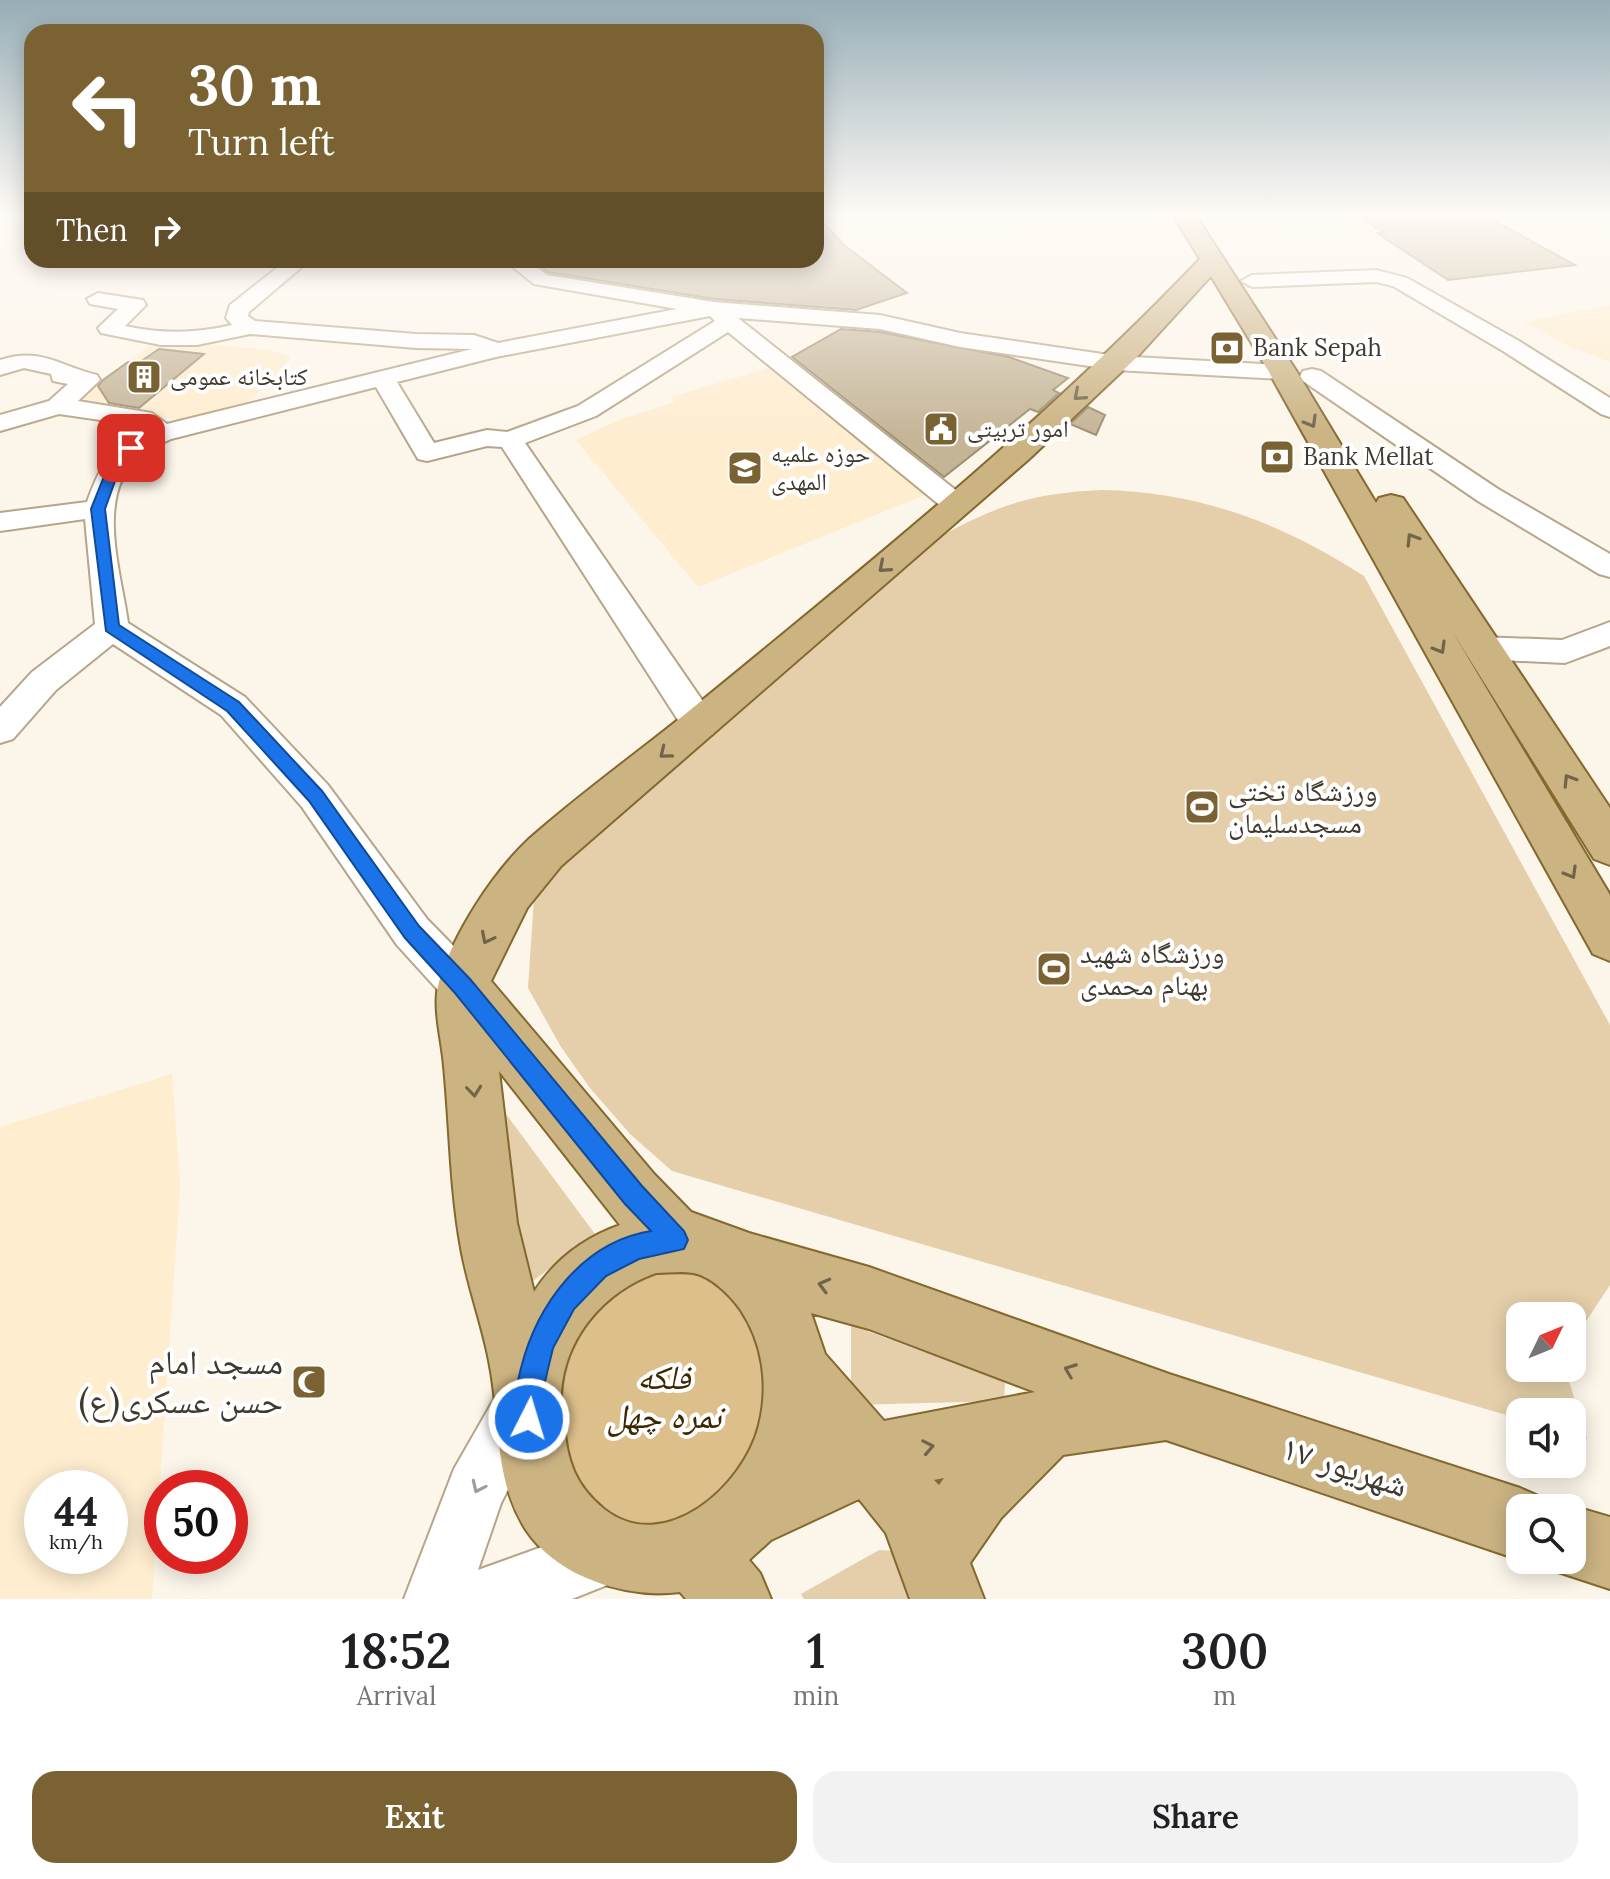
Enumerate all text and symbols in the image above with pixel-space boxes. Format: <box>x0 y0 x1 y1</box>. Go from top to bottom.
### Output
text: 30 m <box>188 49 321 120</box>
icon: left <box>56 56 160 160</box>
text: Turn left <box>188 119 335 165</box>
icon: right <box>144 208 188 252</box>
text: Then <box>56 211 128 249</box>
bank icon: Bank Sepah <box>1208 329 1246 367</box>
place label: Bank Sepah <box>1253 332 1382 363</box>
building icon: کتابخانه عمومی <box>125 358 163 396</box>
place label: کتابخانه عمومی <box>170 361 308 392</box>
one-way arrow <box>1073 385 1088 399</box>
public building icon: امور تربیتی <box>922 410 960 448</box>
place label: امور تربیتی <box>967 413 1069 444</box>
pin <box>97 414 165 482</box>
one-way arrow <box>1301 414 1317 428</box>
icon: arrive <box>109 426 153 470</box>
place label: حوزه علمیه المهدی <box>771 438 870 497</box>
bank icon: Bank Mellat <box>1258 438 1296 476</box>
place label: Bank Mellat <box>1303 441 1434 472</box>
school or university icon: حوزه علمیه المهدی <box>726 449 764 487</box>
one-way arrow <box>1406 533 1422 548</box>
one-way arrow <box>879 557 894 572</box>
one-way arrow <box>1430 639 1446 654</box>
one-way arrow <box>659 744 674 758</box>
place label: ورزشگاه تختی مسجدسلیمان <box>1228 773 1377 841</box>
one-way arrow <box>1563 774 1578 789</box>
sports icon: ورزشگاه تختی مسجدسلیمان <box>1183 788 1221 826</box>
one-way arrow <box>1561 864 1577 879</box>
one-way arrow <box>482 930 497 945</box>
place label: ورزشگاه شهید بهنام محمدی <box>1080 935 1224 1004</box>
sports icon: ورزشگاه شهید بهنام محمدی <box>1035 950 1073 988</box>
one-way arrow <box>466 1085 483 1098</box>
one-way arrow <box>818 1278 832 1294</box>
north arrow <box>1506 1302 1586 1382</box>
map controls <box>1506 1302 1586 1574</box>
place label: مسجد امام حسن عسکری(ع) <box>79 1340 283 1423</box>
park label: فلکه نمره چهل <box>607 1355 726 1437</box>
mosque icon: مسجد امام حسن عسکری(ع) <box>290 1363 328 1401</box>
one-way arrow <box>1064 1363 1078 1380</box>
position arrow <box>487 1377 571 1461</box>
button: sound <box>1506 1398 1586 1478</box>
street label: ۱۷ شهریور <box>1277 1425 1413 1506</box>
one-way arrow <box>922 1439 935 1456</box>
speed limit sign: 50 <box>144 1470 248 1574</box>
one-way arrow <box>472 1479 488 1494</box>
text: 44 <box>54 1486 98 1537</box>
button: search <box>1506 1494 1586 1574</box>
text: km/h <box>49 1529 103 1554</box>
text: 18:52 <box>342 1620 451 1681</box>
text: 1 <box>807 1620 826 1681</box>
text: 300 <box>1181 1620 1268 1681</box>
text: Arrival <box>357 1679 436 1712</box>
text: min <box>793 1679 839 1712</box>
text: m <box>1213 1679 1236 1712</box>
button: Exit <box>32 1771 797 1863</box>
button: Share <box>813 1771 1578 1863</box>

